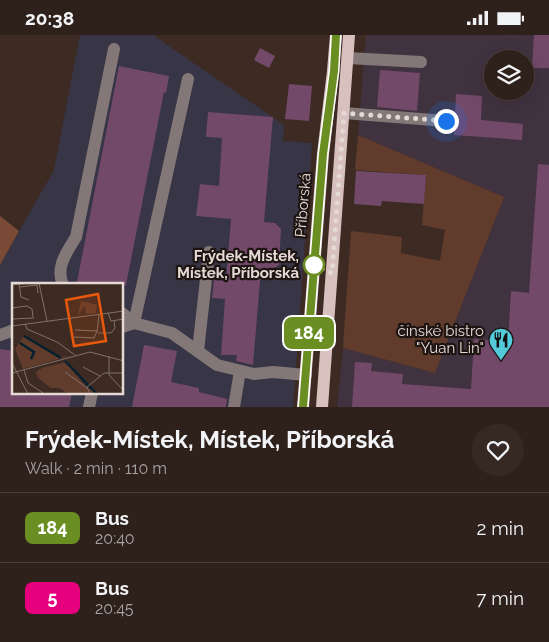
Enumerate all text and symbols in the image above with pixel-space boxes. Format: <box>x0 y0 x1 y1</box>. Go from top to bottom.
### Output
text: 20:38 <box>25 7 74 29</box>
map controls <box>484 50 534 100</box>
button: layers <box>484 50 534 100</box>
your location <box>434 109 459 134</box>
street label: Příborská <box>291 172 315 238</box>
place label: Frýdek-Místek, Místek, Příborská <box>177 247 299 282</box>
marker: Frýdek-Místek, Místek, Příborská <box>303 254 325 276</box>
inset map <box>12 283 124 395</box>
line badge: 184 <box>280 317 338 349</box>
text: 184 <box>294 322 324 343</box>
place label: čínské bistro "Yuan Lin" <box>398 322 484 357</box>
restaurant icon: čínské bistro "Yuan Lin" <box>488 327 514 361</box>
button: heart <box>472 424 524 476</box>
text: Frýdek-Místek, Místek, Příborská <box>25 425 394 454</box>
text: Walk · 2 min · 110 m <box>25 459 167 478</box>
text: Bus <box>95 507 129 529</box>
text: 184 <box>37 517 68 538</box>
text: 2 min <box>477 517 524 539</box>
text: 20:40 <box>95 529 135 548</box>
text: Bus <box>95 577 129 599</box>
text: 5 <box>48 587 57 608</box>
text: 7 min <box>476 587 524 609</box>
text: 20:45 <box>95 599 134 618</box>

